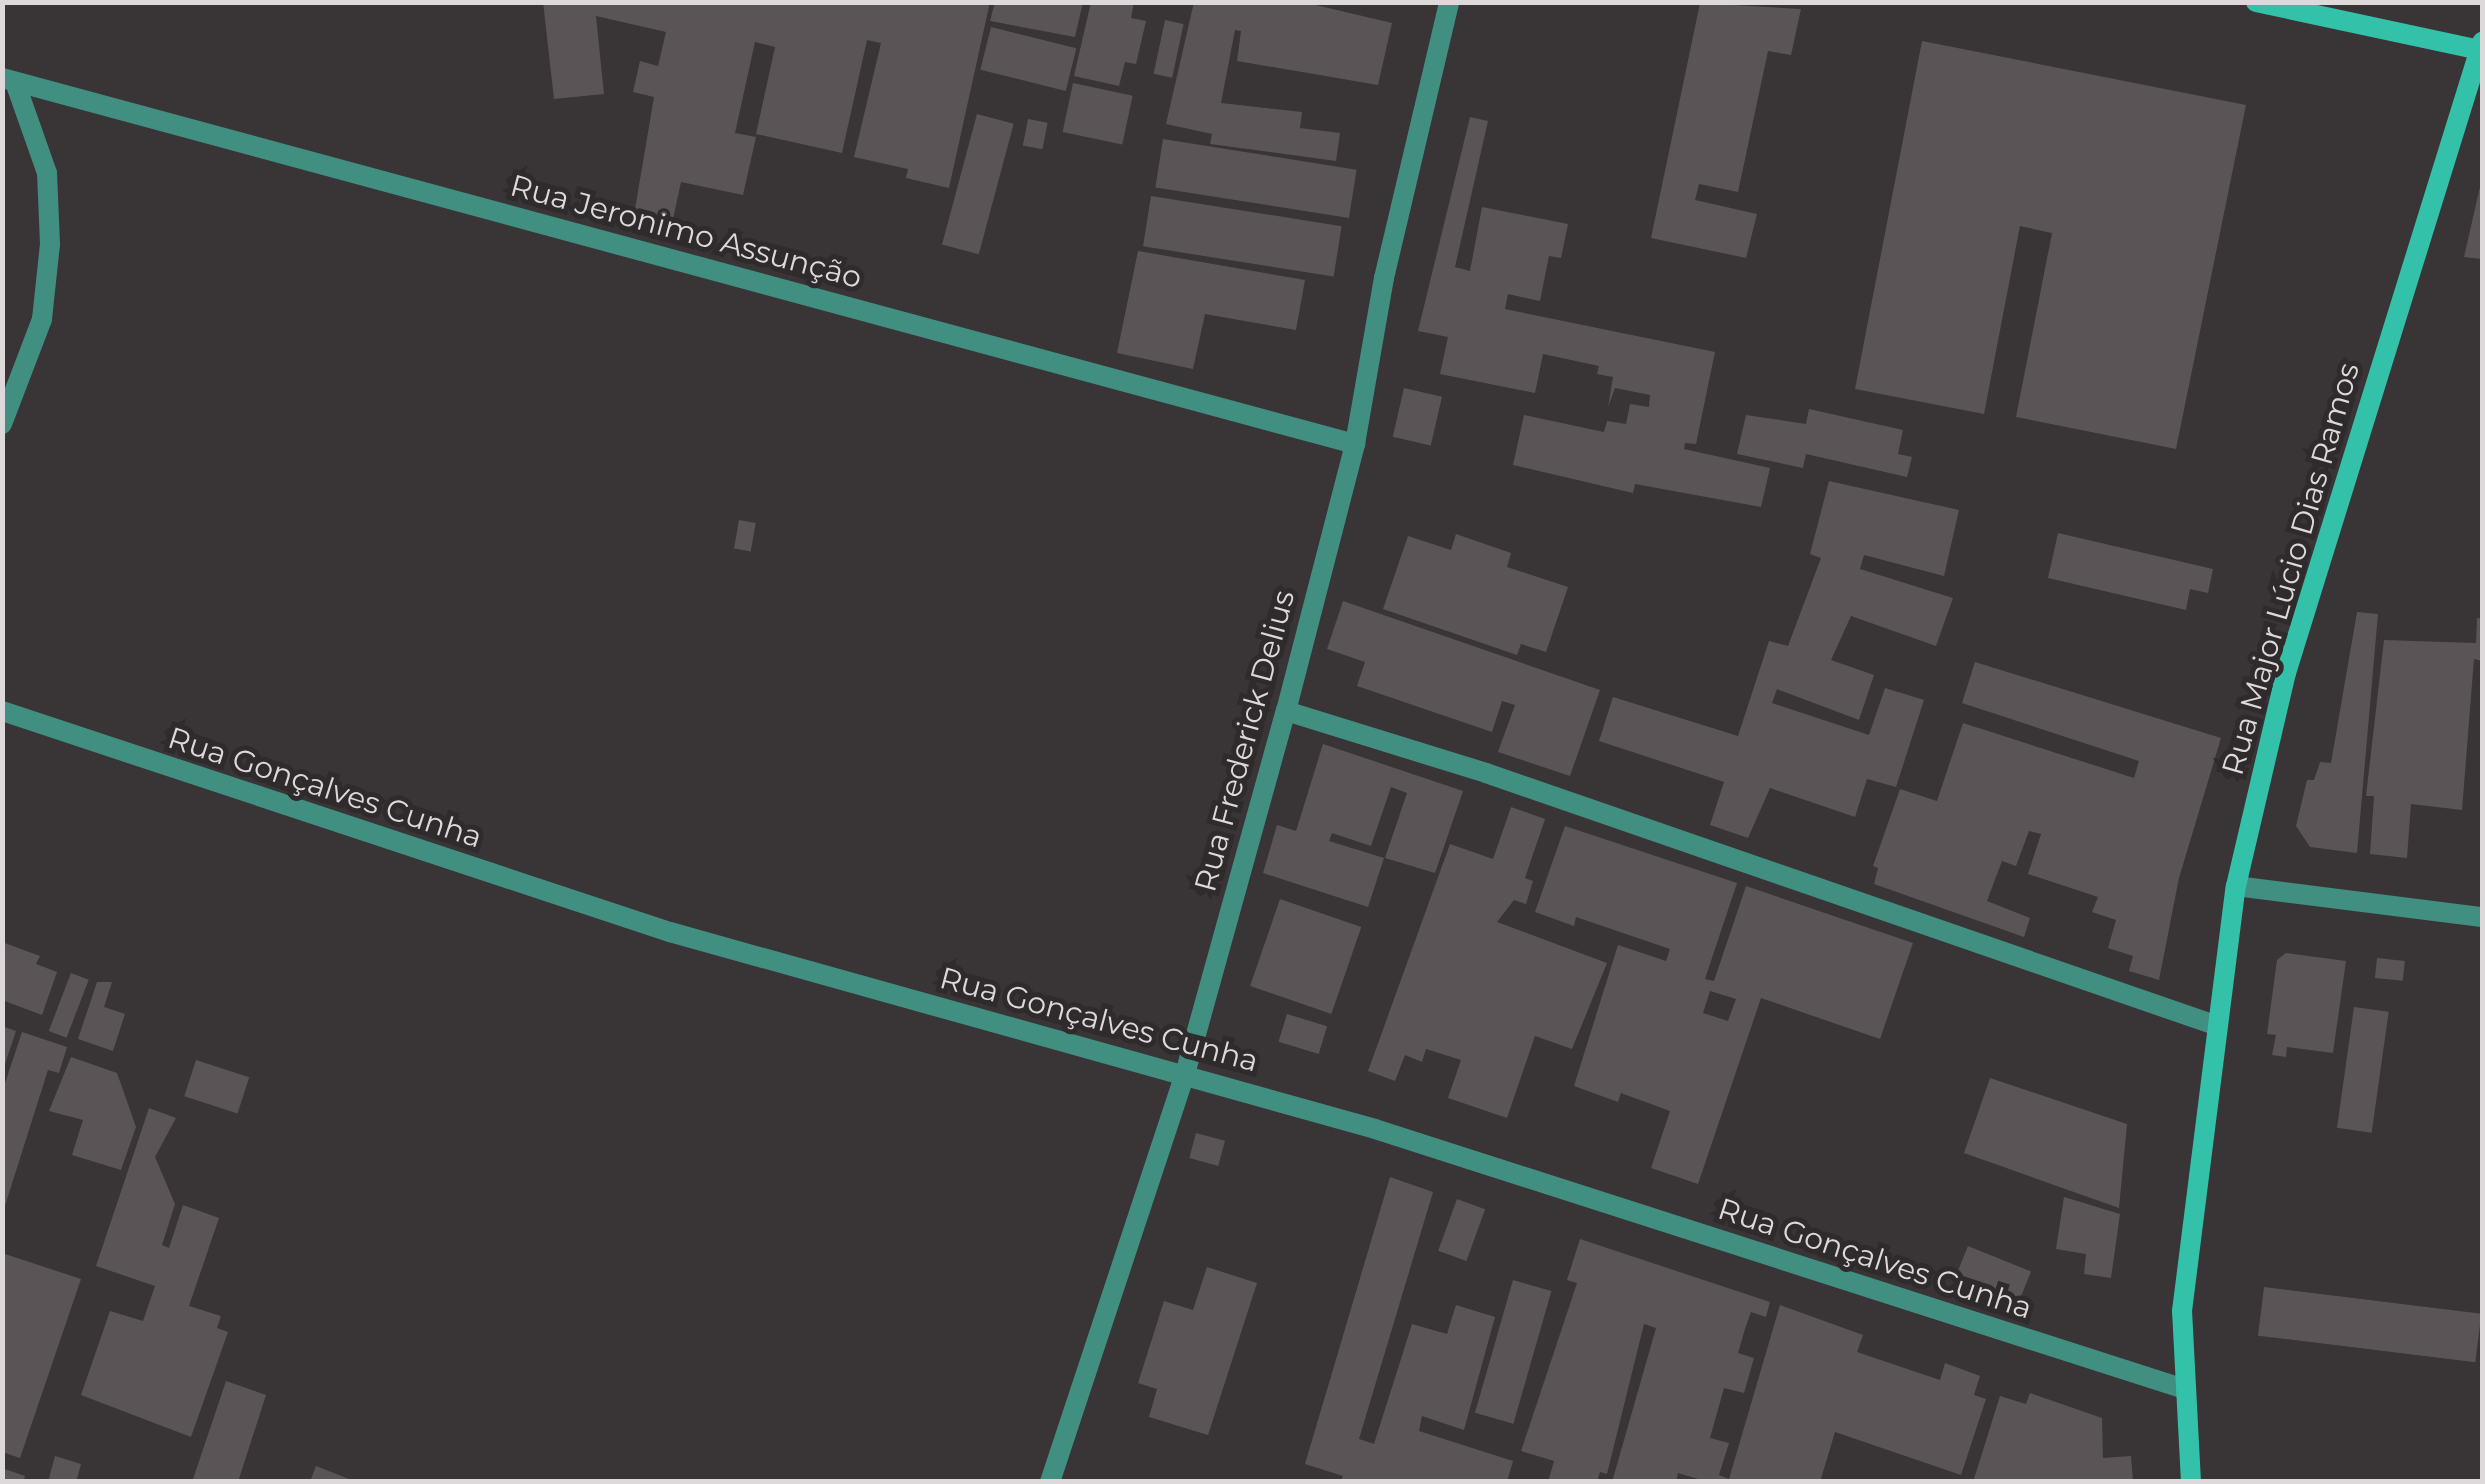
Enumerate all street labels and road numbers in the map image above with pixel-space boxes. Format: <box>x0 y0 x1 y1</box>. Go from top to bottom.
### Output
street label: Rua Jeronimo Assunção <box>506 168 866 296</box>
street label: Rua Major Lúcio Dias Ramos <box>2215 359 2367 779</box>
street label: Rua Frederick Delius <box>1187 586 1303 896</box>
street label: Rua Gonçalves Cunha <box>163 720 487 856</box>
street label: Rua Gonçalves Cunha <box>936 960 1262 1080</box>
street label: Rua Gonçalves Cunha <box>1713 1191 2037 1327</box>

